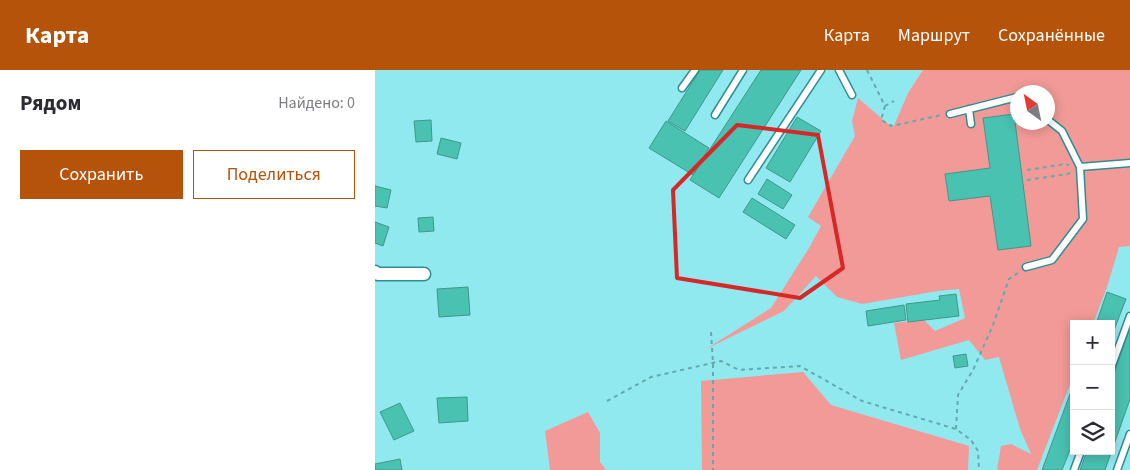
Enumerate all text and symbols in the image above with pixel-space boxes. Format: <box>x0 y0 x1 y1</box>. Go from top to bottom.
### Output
text: Карта <box>25 18 89 53</box>
text: Карта <box>824 23 870 48</box>
text: Маршрут <box>898 23 970 48</box>
text: Сохранённые <box>998 23 1105 48</box>
north arrow <box>1010 85 1055 130</box>
text: Рядом <box>20 88 81 118</box>
text: Найдено: 0 <box>278 92 355 114</box>
button: Сохранить <box>20 150 183 199</box>
button: Поделиться <box>193 150 355 199</box>
map controls <box>1070 320 1115 455</box>
button: + <box>1070 320 1115 365</box>
button: − <box>1070 365 1115 410</box>
button: layers <box>1070 410 1115 455</box>

